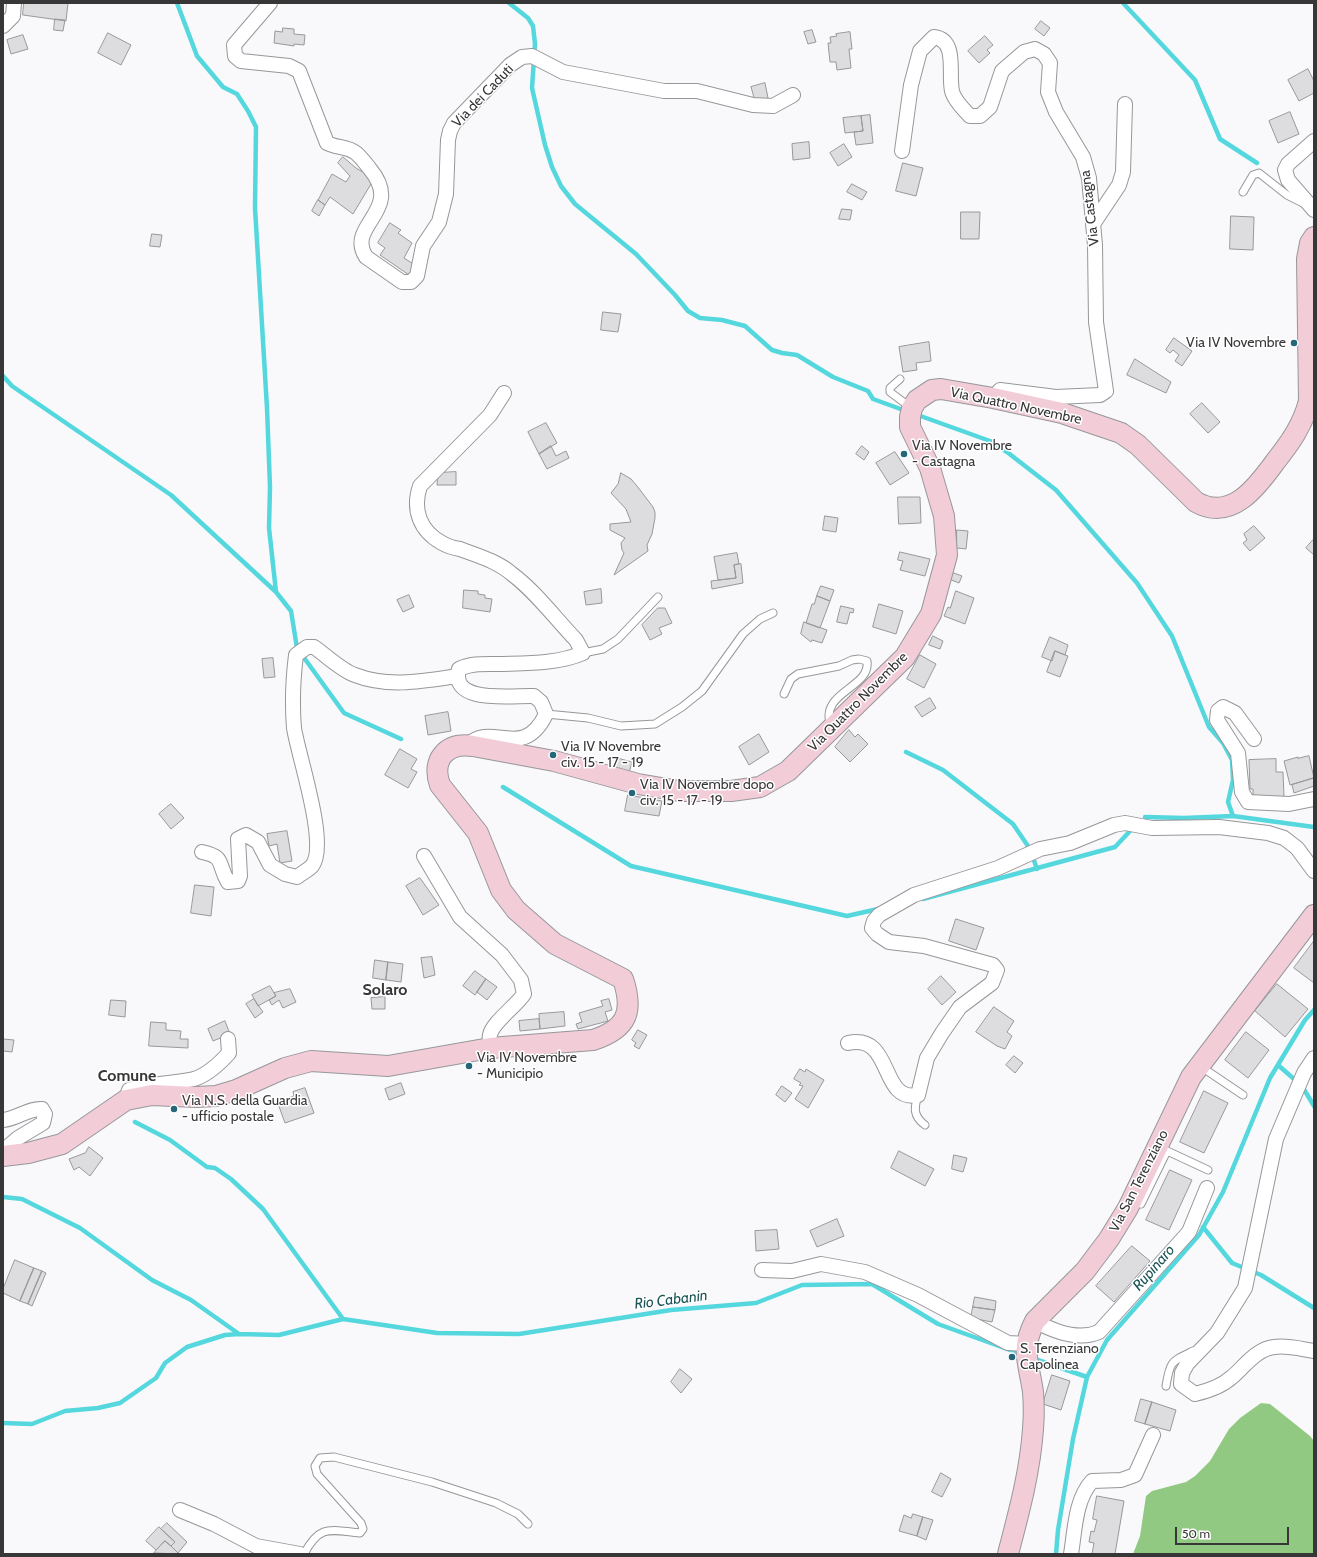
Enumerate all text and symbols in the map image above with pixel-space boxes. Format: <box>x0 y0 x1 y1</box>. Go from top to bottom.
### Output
street label: Via dei Caduti <box>449 61 517 131</box>
street label: Via Castagna <box>1077 169 1103 247</box>
place label: Via IV Novembre <box>1186 335 1286 351</box>
marker: Via IV Novembre <box>1289 338 1299 348</box>
street label: Via Quattro Novembre <box>949 384 1083 428</box>
place label: Via IV Novembre - Castagna <box>912 438 1012 470</box>
marker: Via IV Novembre - Castagna <box>899 449 909 459</box>
street label: Via Quattro Novembre <box>805 649 911 755</box>
place label: Via IV Novembre civ. 15 - 17 - 19 <box>561 739 661 772</box>
marker: Via IV Novembre civ. 15 - 17 - 19 <box>548 750 558 760</box>
place label: Via IV Novembre dopo civ. 15 - 17 - 19 <box>640 777 774 810</box>
marker: Via IV Novembre dopo civ. 15 - 17 - 19 <box>627 788 637 798</box>
district label: Solaro <box>363 980 407 1000</box>
place label: Via IV Novembre - Municipio <box>477 1050 577 1082</box>
marker: Via IV Novembre - Municipio <box>464 1061 474 1071</box>
district label: Comune <box>98 1066 156 1086</box>
place label: Via N.S. della Guardia - ufficio postale <box>182 1093 307 1126</box>
marker: Via N.S. della Guardia - ufficio postale <box>169 1104 179 1114</box>
street label: Via San Terenziano <box>1106 1127 1172 1235</box>
water label: Rupinaro <box>1129 1241 1179 1295</box>
water label: Rio Cabanin <box>633 1287 709 1313</box>
place label: S. Terenziano Capolinea <box>1020 1341 1099 1374</box>
marker: S. Terenziano Capolinea <box>1007 1352 1017 1362</box>
scale bar <box>1177 1519 1291 1545</box>
text: 50 m <box>1182 1526 1210 1541</box>

